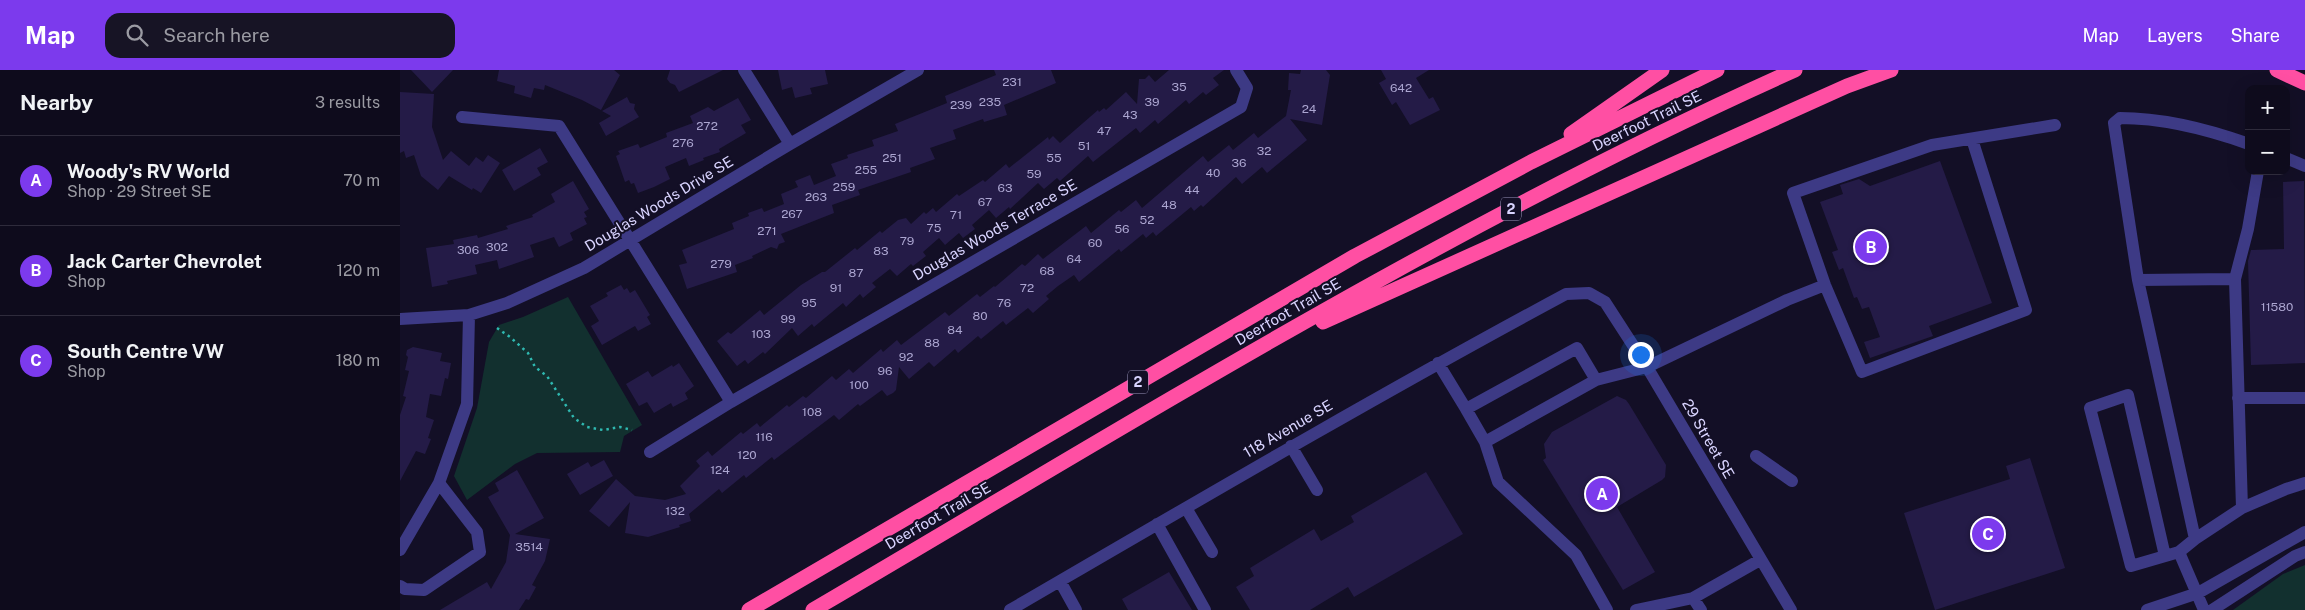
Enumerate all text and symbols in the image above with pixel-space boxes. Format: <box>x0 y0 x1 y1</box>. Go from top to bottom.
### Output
search box <box>105 13 455 58</box>
text: Map <box>25 21 75 49</box>
icon: search <box>123 21 151 49</box>
text: Search here <box>163 24 270 46</box>
text: Map <box>2083 25 2119 46</box>
text: Layers <box>2147 25 2203 46</box>
text: Share <box>2231 25 2280 46</box>
house number: 231 <box>1002 75 1022 89</box>
house number: 35 <box>1171 80 1187 94</box>
house number: 642 <box>1390 81 1412 95</box>
map controls <box>2245 85 2290 175</box>
button: + <box>2245 85 2290 130</box>
street label: Deerfoot Trail SE <box>1590 87 1704 154</box>
text: Nearby <box>20 90 93 115</box>
text: 3 results <box>315 93 380 112</box>
house number: 235 <box>979 95 1002 109</box>
house number: 39 <box>1145 95 1159 109</box>
house number: 239 <box>950 98 972 112</box>
house number: 24 <box>1302 102 1317 116</box>
house number: 43 <box>1122 108 1138 122</box>
house number: 272 <box>696 119 718 133</box>
house number: 47 <box>1097 124 1111 138</box>
button: − <box>2245 130 2290 175</box>
house number: 276 <box>672 136 694 150</box>
house number: 51 <box>1078 139 1090 153</box>
house number: 32 <box>1257 144 1271 158</box>
house number: 251 <box>882 151 902 165</box>
house number: 55 <box>1046 151 1062 165</box>
street label: Douglas Woods Drive SE <box>582 153 736 255</box>
house number: 36 <box>1232 156 1246 170</box>
text: Woody's RV World <box>67 160 230 182</box>
house number: 255 <box>855 163 878 177</box>
house number: 40 <box>1206 166 1220 180</box>
house number: 59 <box>1026 167 1042 181</box>
text: A <box>30 171 42 190</box>
text: 70 m <box>343 171 380 190</box>
street label: Douglas Woods Terrace SE <box>910 176 1080 284</box>
house number: 259 <box>833 180 855 194</box>
house number: 63 <box>998 181 1012 195</box>
text: Shop · 29 Street SE <box>67 182 211 201</box>
house number: 44 <box>1184 183 1200 197</box>
house number: 263 <box>805 190 827 204</box>
house number: 67 <box>978 195 992 209</box>
house number: 48 <box>1161 198 1177 212</box>
road number: 2 <box>1501 198 1521 220</box>
house number: 267 <box>781 207 803 221</box>
house number: 71 <box>950 208 962 222</box>
house number: 52 <box>1140 213 1154 227</box>
house number: 75 <box>927 221 942 235</box>
house number: 56 <box>1114 222 1130 236</box>
house number: 271 <box>757 224 777 238</box>
pin: B <box>1855 228 1887 266</box>
house number: 79 <box>900 234 914 248</box>
house number: 60 <box>1088 236 1102 250</box>
house number: 302 <box>486 240 508 254</box>
house number: 306 <box>457 243 479 257</box>
house number: 83 <box>873 244 889 258</box>
text: Jack Carter Chevrolet <box>67 250 262 272</box>
house number: 64 <box>1067 252 1082 266</box>
house number: 279 <box>710 257 732 271</box>
text: B <box>31 261 41 280</box>
text: 120 m <box>336 261 380 280</box>
house number: 68 <box>1039 264 1055 278</box>
house number: 87 <box>849 266 863 280</box>
text: Shop <box>67 272 106 291</box>
street label: Deerfoot Trail SE <box>1232 274 1344 349</box>
house number: 91 <box>830 281 842 295</box>
house number: 72 <box>1020 281 1034 295</box>
house number: 95 <box>801 296 817 310</box>
house number: 76 <box>997 296 1011 310</box>
house number: 11580 <box>2261 300 2293 314</box>
house number: 80 <box>972 309 988 323</box>
house number: 99 <box>781 312 795 326</box>
house number: 84 <box>947 323 963 337</box>
house number: 103 <box>751 327 771 341</box>
house number: 88 <box>924 336 940 350</box>
text: South Centre VW <box>67 340 224 362</box>
your location <box>1628 342 1654 368</box>
house number: 92 <box>899 350 913 364</box>
text: C <box>30 351 42 370</box>
text: 180 m <box>336 351 380 370</box>
text: Shop <box>67 362 106 381</box>
house number: 96 <box>878 364 892 378</box>
road number: 2 <box>1128 370 1148 394</box>
house number: 100 <box>849 378 869 392</box>
street label: 118 Avenue SE <box>1240 396 1335 461</box>
street label: 29 Street SE <box>1679 396 1738 481</box>
house number: 108 <box>802 405 822 419</box>
house number: 116 <box>755 430 773 444</box>
house number: 120 <box>737 448 757 462</box>
house number: 124 <box>710 463 730 477</box>
pin: A <box>1586 475 1618 513</box>
street label: Deerfoot Trail SE <box>882 478 994 553</box>
house number: 132 <box>665 504 685 518</box>
pin: C <box>1972 515 2004 553</box>
house number: 3514 <box>515 540 543 554</box>

